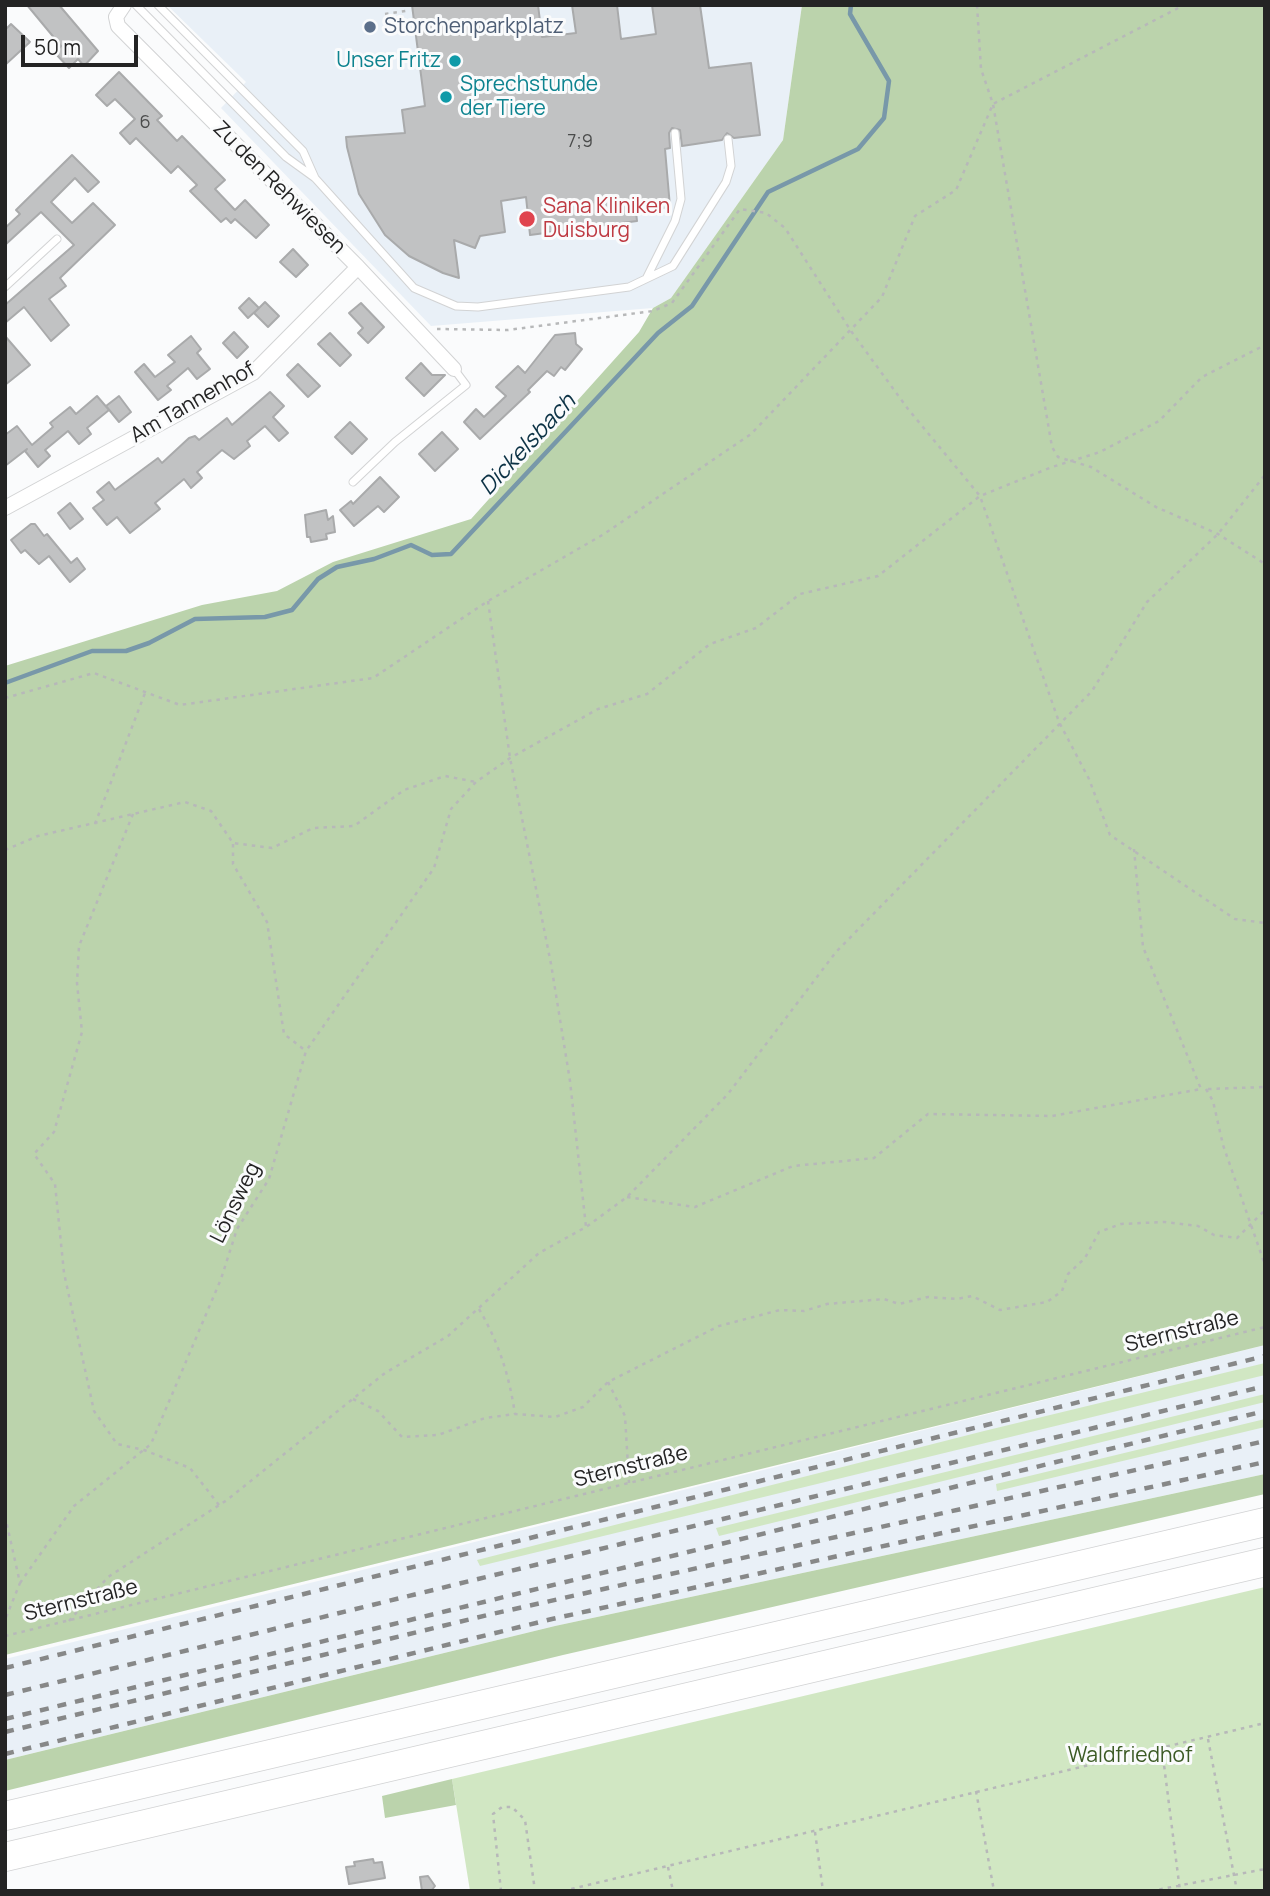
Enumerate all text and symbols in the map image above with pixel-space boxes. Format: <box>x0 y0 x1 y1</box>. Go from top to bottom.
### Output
place label: Storchenparkplatz <box>384 14 564 40</box>
marker: Storchenparkplatz <box>362 19 378 35</box>
scale bar <box>24 21 142 65</box>
text: 50 m <box>34 33 81 61</box>
place label: Unser Fritz <box>336 48 441 74</box>
marker: Unser Fritz <box>447 53 463 69</box>
place label: Sprechstunde der Tiere <box>460 72 598 122</box>
marker: Sprechstunde der Tiere <box>438 89 454 105</box>
house number: 6 <box>139 112 151 134</box>
street label: Zu den Rehwiesen <box>207 116 351 260</box>
house number: 7;9 <box>567 131 593 153</box>
place label: Sana Kliniken Duisburg <box>543 194 670 244</box>
marker: Sana Kliniken Duisburg <box>517 209 537 229</box>
street label: Am Tannenhof <box>126 357 260 449</box>
water label: Dickelsbach <box>474 389 582 501</box>
street label: Lönsweg <box>206 1159 266 1247</box>
street label: Sternstraße <box>1123 1306 1241 1358</box>
street label: Sternstraße <box>572 1441 690 1493</box>
street label: Sternstraße <box>22 1575 140 1627</box>
park label: Waldfriedhof <box>1068 1743 1192 1769</box>

